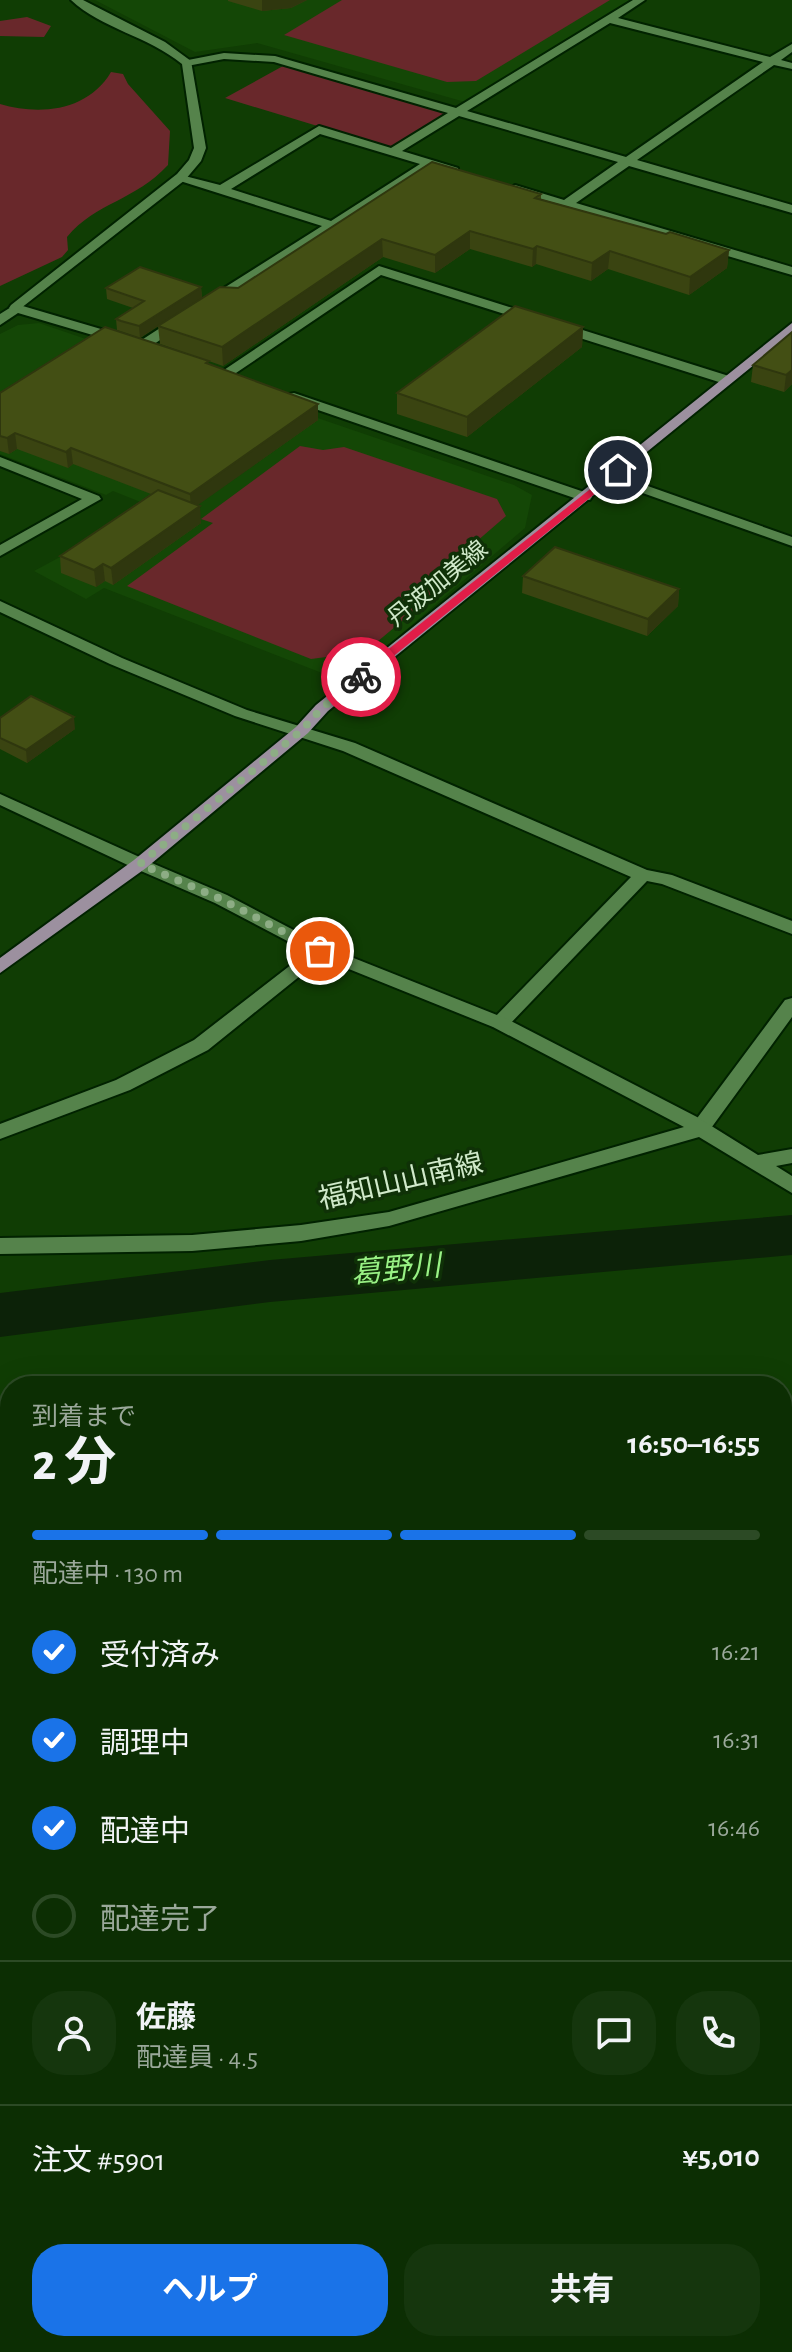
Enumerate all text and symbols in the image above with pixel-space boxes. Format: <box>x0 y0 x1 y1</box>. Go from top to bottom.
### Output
pin <box>584 436 652 504</box>
icon: home <box>596 448 640 492</box>
street label: 丹波加美線 <box>383 535 492 631</box>
courier <box>321 637 401 717</box>
icon: bike <box>339 655 383 699</box>
pin <box>286 917 354 985</box>
icon: bag <box>298 929 342 973</box>
street label: 福知山山南線 <box>316 1148 486 1215</box>
water label: 葛野川 <box>350 1249 445 1289</box>
text: 到着まで <box>32 1404 136 1430</box>
text: 16:50–16:55 <box>627 1429 760 1459</box>
text: 2 分 <box>32 1437 116 1489</box>
text: 配達中 · 130 m <box>32 1561 183 1587</box>
icon: check <box>32 1630 76 1674</box>
text: 16:21 <box>712 1639 760 1665</box>
text: 受付済み <box>100 1641 220 1671</box>
icon: check <box>32 1718 76 1762</box>
text: 16:31 <box>713 1727 760 1753</box>
text: 調理中 <box>100 1729 190 1759</box>
icon: check <box>32 1806 76 1850</box>
text: 16:46 <box>708 1815 760 1841</box>
text: 配達中 <box>100 1817 190 1847</box>
text: 配達完了 <box>100 1905 220 1935</box>
button: person <box>32 1991 116 2075</box>
button: chat <box>572 1991 656 2075</box>
button: phone <box>676 1991 760 2075</box>
text: 佐藤 <box>136 2003 196 2033</box>
text: 配達員 · 4.5 <box>136 2045 258 2071</box>
text: ¥5,010 <box>682 2142 760 2172</box>
text: 注文 #5901 <box>32 2146 165 2176</box>
button: ヘルプ <box>32 2244 388 2336</box>
button: 共有 <box>404 2244 760 2336</box>

